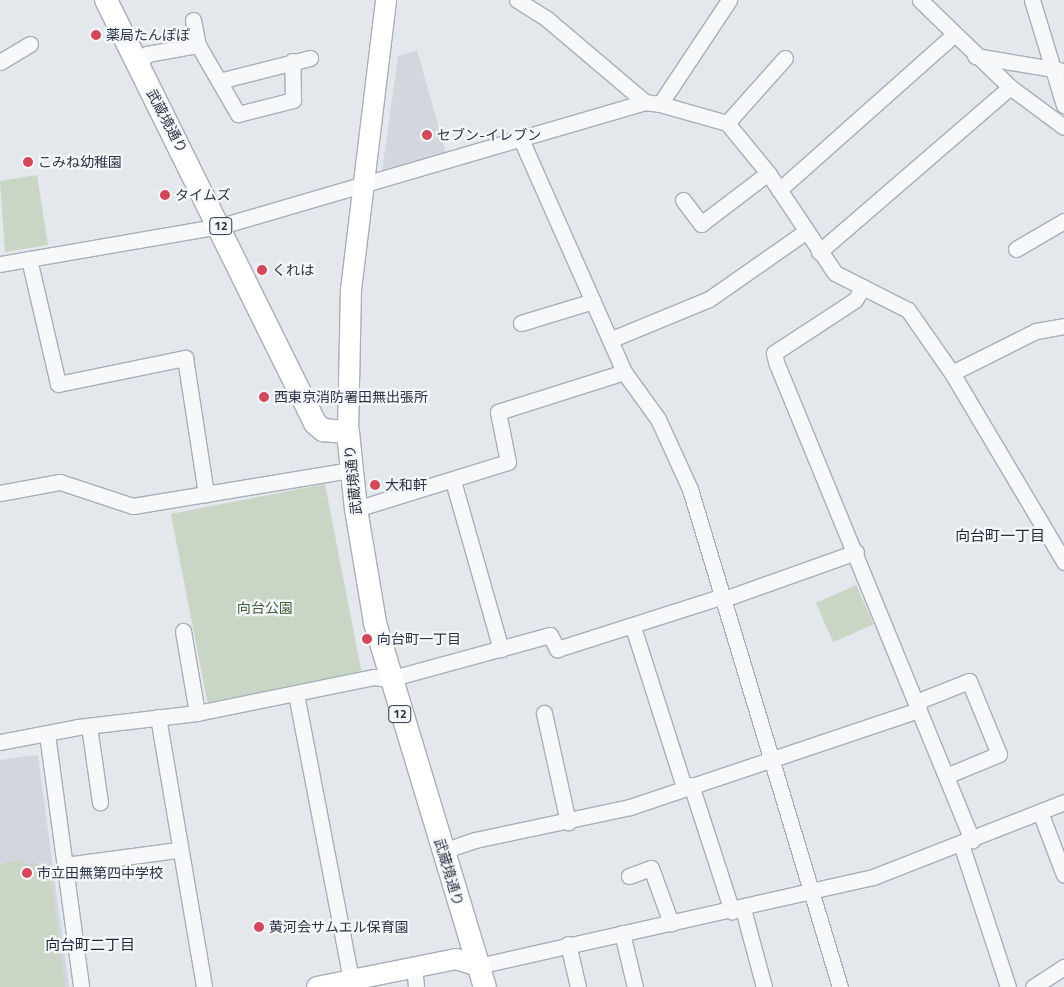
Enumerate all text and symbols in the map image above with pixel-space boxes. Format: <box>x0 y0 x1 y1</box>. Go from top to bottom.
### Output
place label: 薬局たんぽぽ <box>106 27 190 43</box>
marker: 薬局たんぽぽ <box>90 29 102 41</box>
street label: 武蔵境通り <box>143 86 191 156</box>
place label: セブン-イレブン <box>437 127 541 143</box>
marker: セブン-イレブン <box>421 129 433 141</box>
place label: こみね幼稚園 <box>38 154 122 170</box>
marker: こみね幼稚園 <box>22 156 34 168</box>
place label: タイムズ <box>175 187 231 203</box>
marker: タイムズ <box>159 189 171 201</box>
road number: 12 <box>208 217 234 236</box>
place label: くれは <box>272 262 314 278</box>
marker: くれは <box>256 264 268 276</box>
place label: 西東京消防署田無出張所 <box>274 389 428 405</box>
marker: 西東京消防署田無出張所 <box>258 391 270 403</box>
street label: 武蔵境通り <box>341 444 365 516</box>
place label: 大和軒 <box>385 477 427 493</box>
marker: 大和軒 <box>369 479 381 491</box>
district label: 向台町一丁目 <box>955 527 1045 545</box>
park label: 向台公園 <box>237 600 293 616</box>
place label: 向台町一丁目 <box>377 631 461 647</box>
marker: 向台町一丁目 <box>361 633 373 645</box>
road number: 12 <box>388 704 412 724</box>
street label: 武蔵境通り <box>431 836 467 908</box>
place label: 市立田無第四中学校 <box>37 865 163 881</box>
marker: 市立田無第四中学校 <box>21 867 33 879</box>
place label: 黄河会サムエル保育園 <box>269 919 409 935</box>
marker: 黄河会サムエル保育園 <box>253 921 265 933</box>
district label: 向台町二丁目 <box>45 936 135 954</box>

